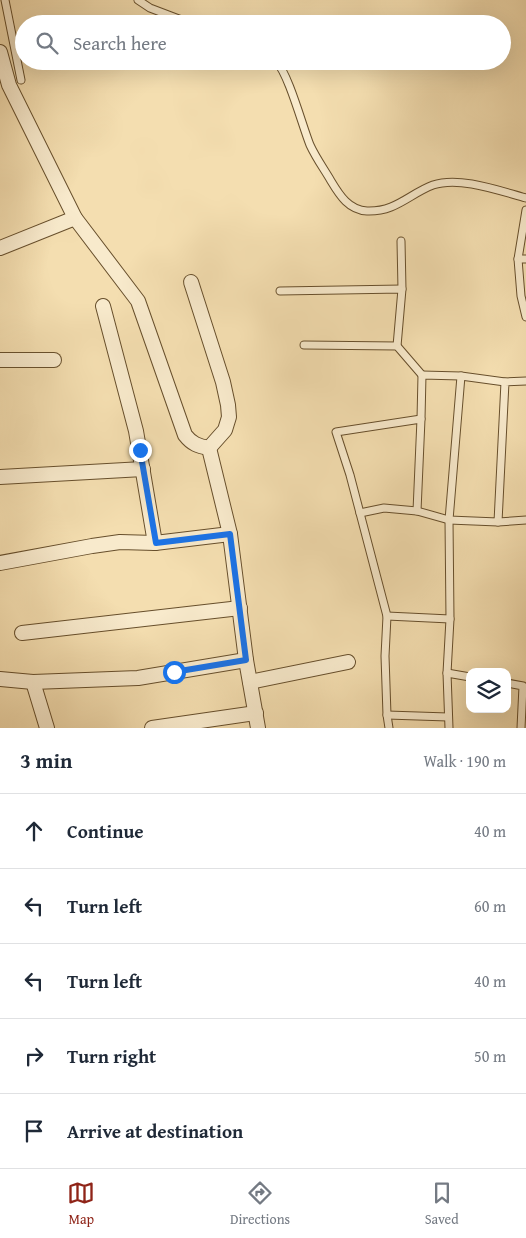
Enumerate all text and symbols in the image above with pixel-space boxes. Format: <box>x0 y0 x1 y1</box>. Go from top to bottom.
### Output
search box <box>15 15 511 70</box>
icon: search <box>33 29 61 57</box>
text: Search here <box>73 29 167 57</box>
route end <box>129 439 152 462</box>
route start <box>163 661 186 684</box>
map controls <box>466 668 511 713</box>
button: layers <box>466 668 511 713</box>
text: 3 min <box>20 745 72 776</box>
text: Walk · 190 m <box>423 749 506 773</box>
icon: ahead <box>20 817 48 845</box>
text: Continue <box>67 817 144 845</box>
text: 40 m <box>474 819 506 843</box>
icon: left <box>20 892 48 920</box>
text: Turn left <box>67 892 142 920</box>
text: 60 m <box>474 894 506 918</box>
icon: left <box>20 967 48 995</box>
text: Turn left <box>67 967 142 995</box>
text: 40 m <box>474 969 506 993</box>
icon: right <box>20 1042 48 1070</box>
text: Turn right <box>67 1042 156 1070</box>
text: 50 m <box>474 1044 506 1068</box>
icon: arrive <box>20 1117 48 1145</box>
text: Arrive at destination <box>67 1117 243 1145</box>
tab: Map <box>67 1179 95 1229</box>
tab: Directions <box>230 1179 290 1229</box>
tab: Saved <box>425 1179 459 1229</box>

